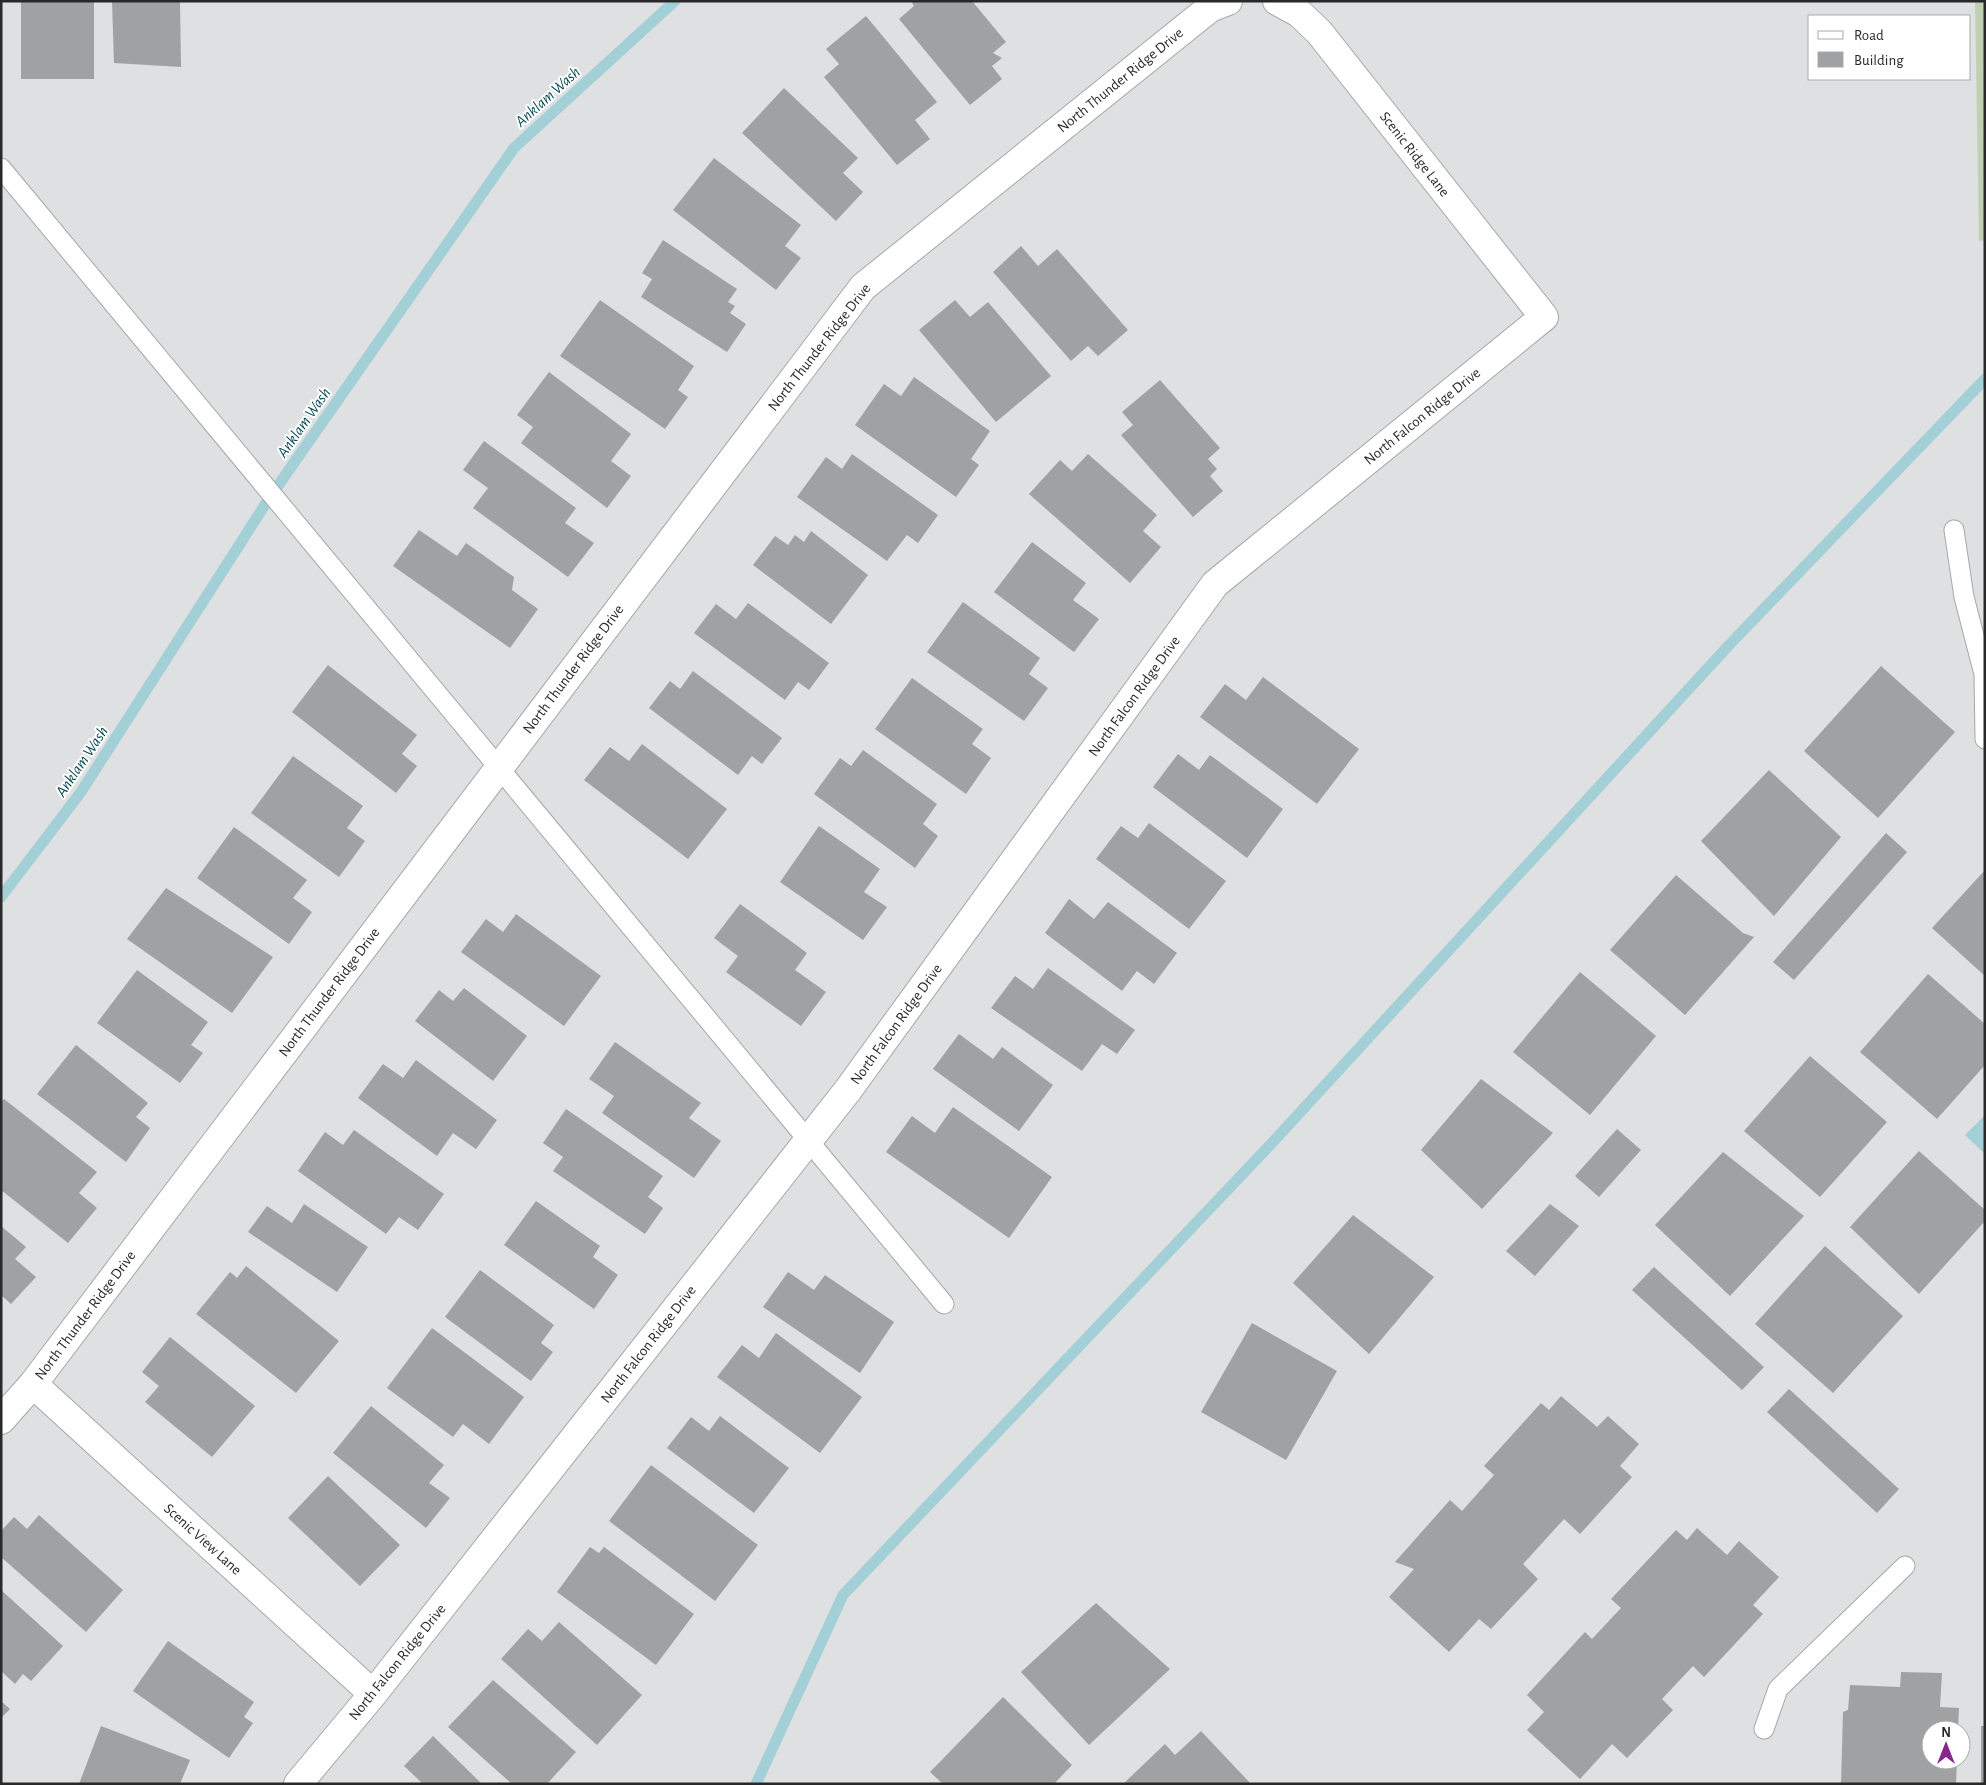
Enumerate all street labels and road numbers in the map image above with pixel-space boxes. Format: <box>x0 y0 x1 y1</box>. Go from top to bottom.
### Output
street label: North Thunder Ridge Drive <box>1055 25 1186 136</box>
street label: Scenic Ridge Lane <box>1377 109 1452 200</box>
street label: North Thunder Ridge Drive <box>765 281 874 414</box>
street label: North Falcon Ridge Drive <box>1361 365 1483 468</box>
street label: North Thunder Ridge Drive <box>520 602 627 736</box>
street label: North Falcon Ridge Drive <box>1086 633 1183 759</box>
street label: North Thunder Ridge Drive <box>276 925 383 1059</box>
street label: North Falcon Ridge Drive <box>848 961 945 1087</box>
street label: North Thunder Ridge Drive <box>32 1248 139 1382</box>
street label: North Falcon Ridge Drive <box>598 1283 699 1406</box>
street label: Scenic View Lane <box>161 1501 244 1578</box>
street label: North Falcon Ridge Drive <box>346 1601 449 1723</box>

